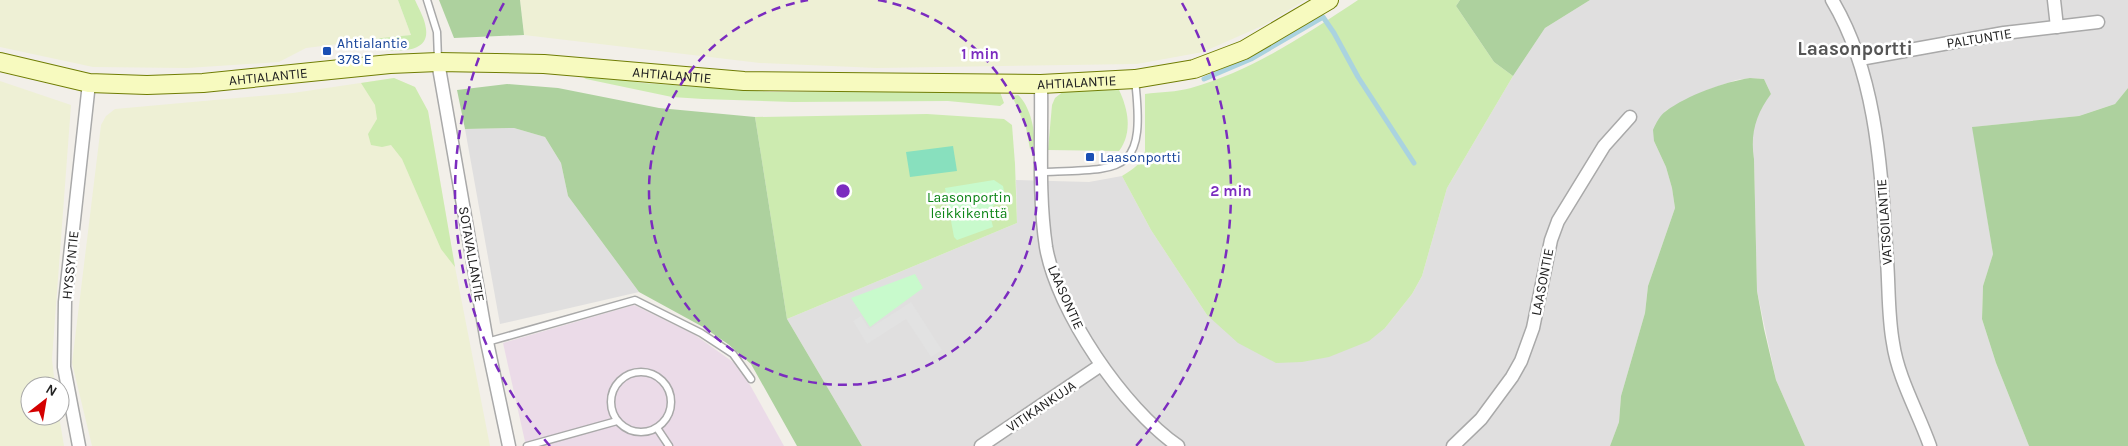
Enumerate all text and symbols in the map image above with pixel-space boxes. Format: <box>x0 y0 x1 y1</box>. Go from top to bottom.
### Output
street label: PALTUNTIE <box>1945 25 2013 52</box>
place label: Ahtialantie 378 E <box>337 35 407 68</box>
district label: Laasonportti <box>1797 38 1913 60</box>
marker: Ahtialantie 378 E <box>321 45 333 57</box>
text: 1 min <box>961 45 999 63</box>
street label: AHTIALANTIE <box>228 64 309 89</box>
street label: AHTIALANTIE <box>632 64 712 87</box>
street label: AHTIALANTIE <box>1037 72 1117 93</box>
place label: Laasonportti <box>1100 149 1181 166</box>
marker: Laasonportti <box>1084 151 1096 163</box>
street label: VATSOILANTIE <box>1873 178 1896 266</box>
centre of rings <box>834 182 852 200</box>
text: 2 min <box>1210 182 1252 200</box>
park label: Laasonportin leikkikenttä <box>927 189 1011 222</box>
street label: SOTAVALLANTIE <box>455 205 488 303</box>
street label: HYSSYNTIE <box>58 230 83 300</box>
street label: LAASONTIE <box>1528 247 1557 317</box>
street label: LAASONTIE <box>1044 262 1087 332</box>
north arrow <box>20 376 70 426</box>
street label: VITIKANKUJA <box>1003 377 1079 436</box>
text: N <box>43 380 60 400</box>

